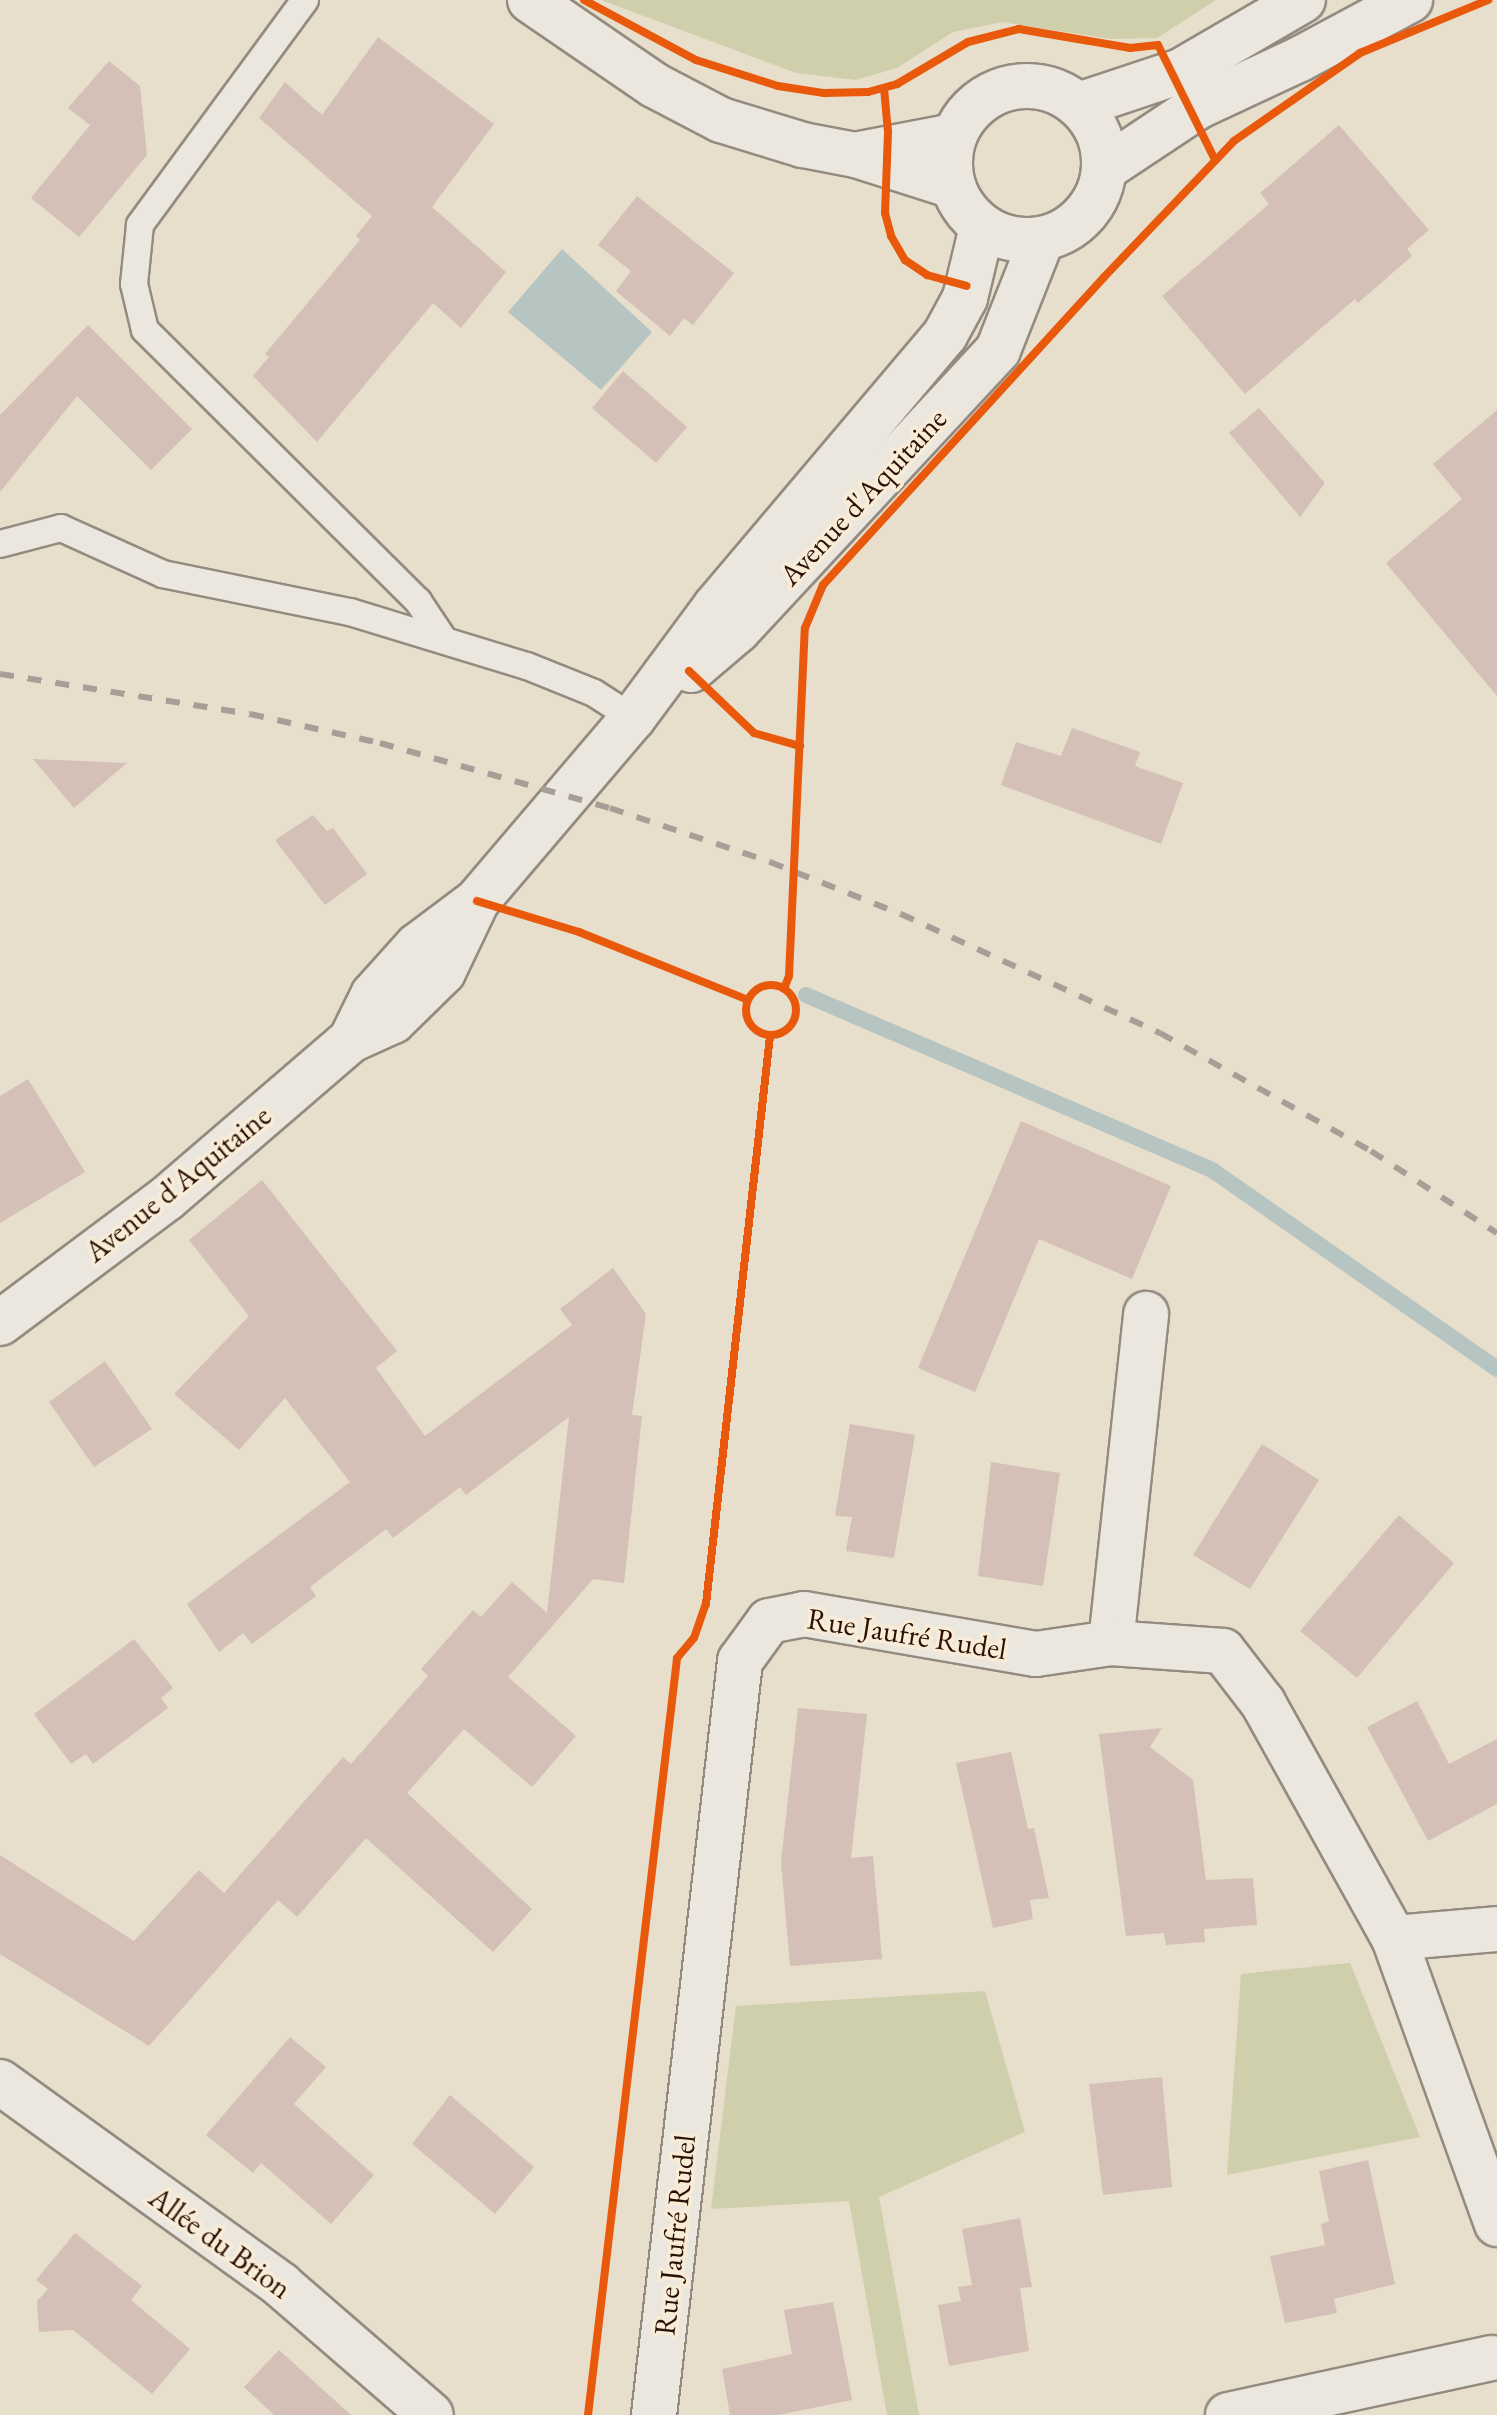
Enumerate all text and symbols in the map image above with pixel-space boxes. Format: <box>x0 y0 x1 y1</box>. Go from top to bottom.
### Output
street label: Avenue d'Aquitaine <box>772 401 954 593</box>
street label: Avenue d'Aquitaine <box>78 1098 278 1270</box>
street label: Rue Jaufré Rudel <box>805 1600 1009 1668</box>
street label: Rue Jaufré Rudel <box>647 2133 703 2337</box>
street label: Allée du Brion <box>142 2179 298 2307</box>

